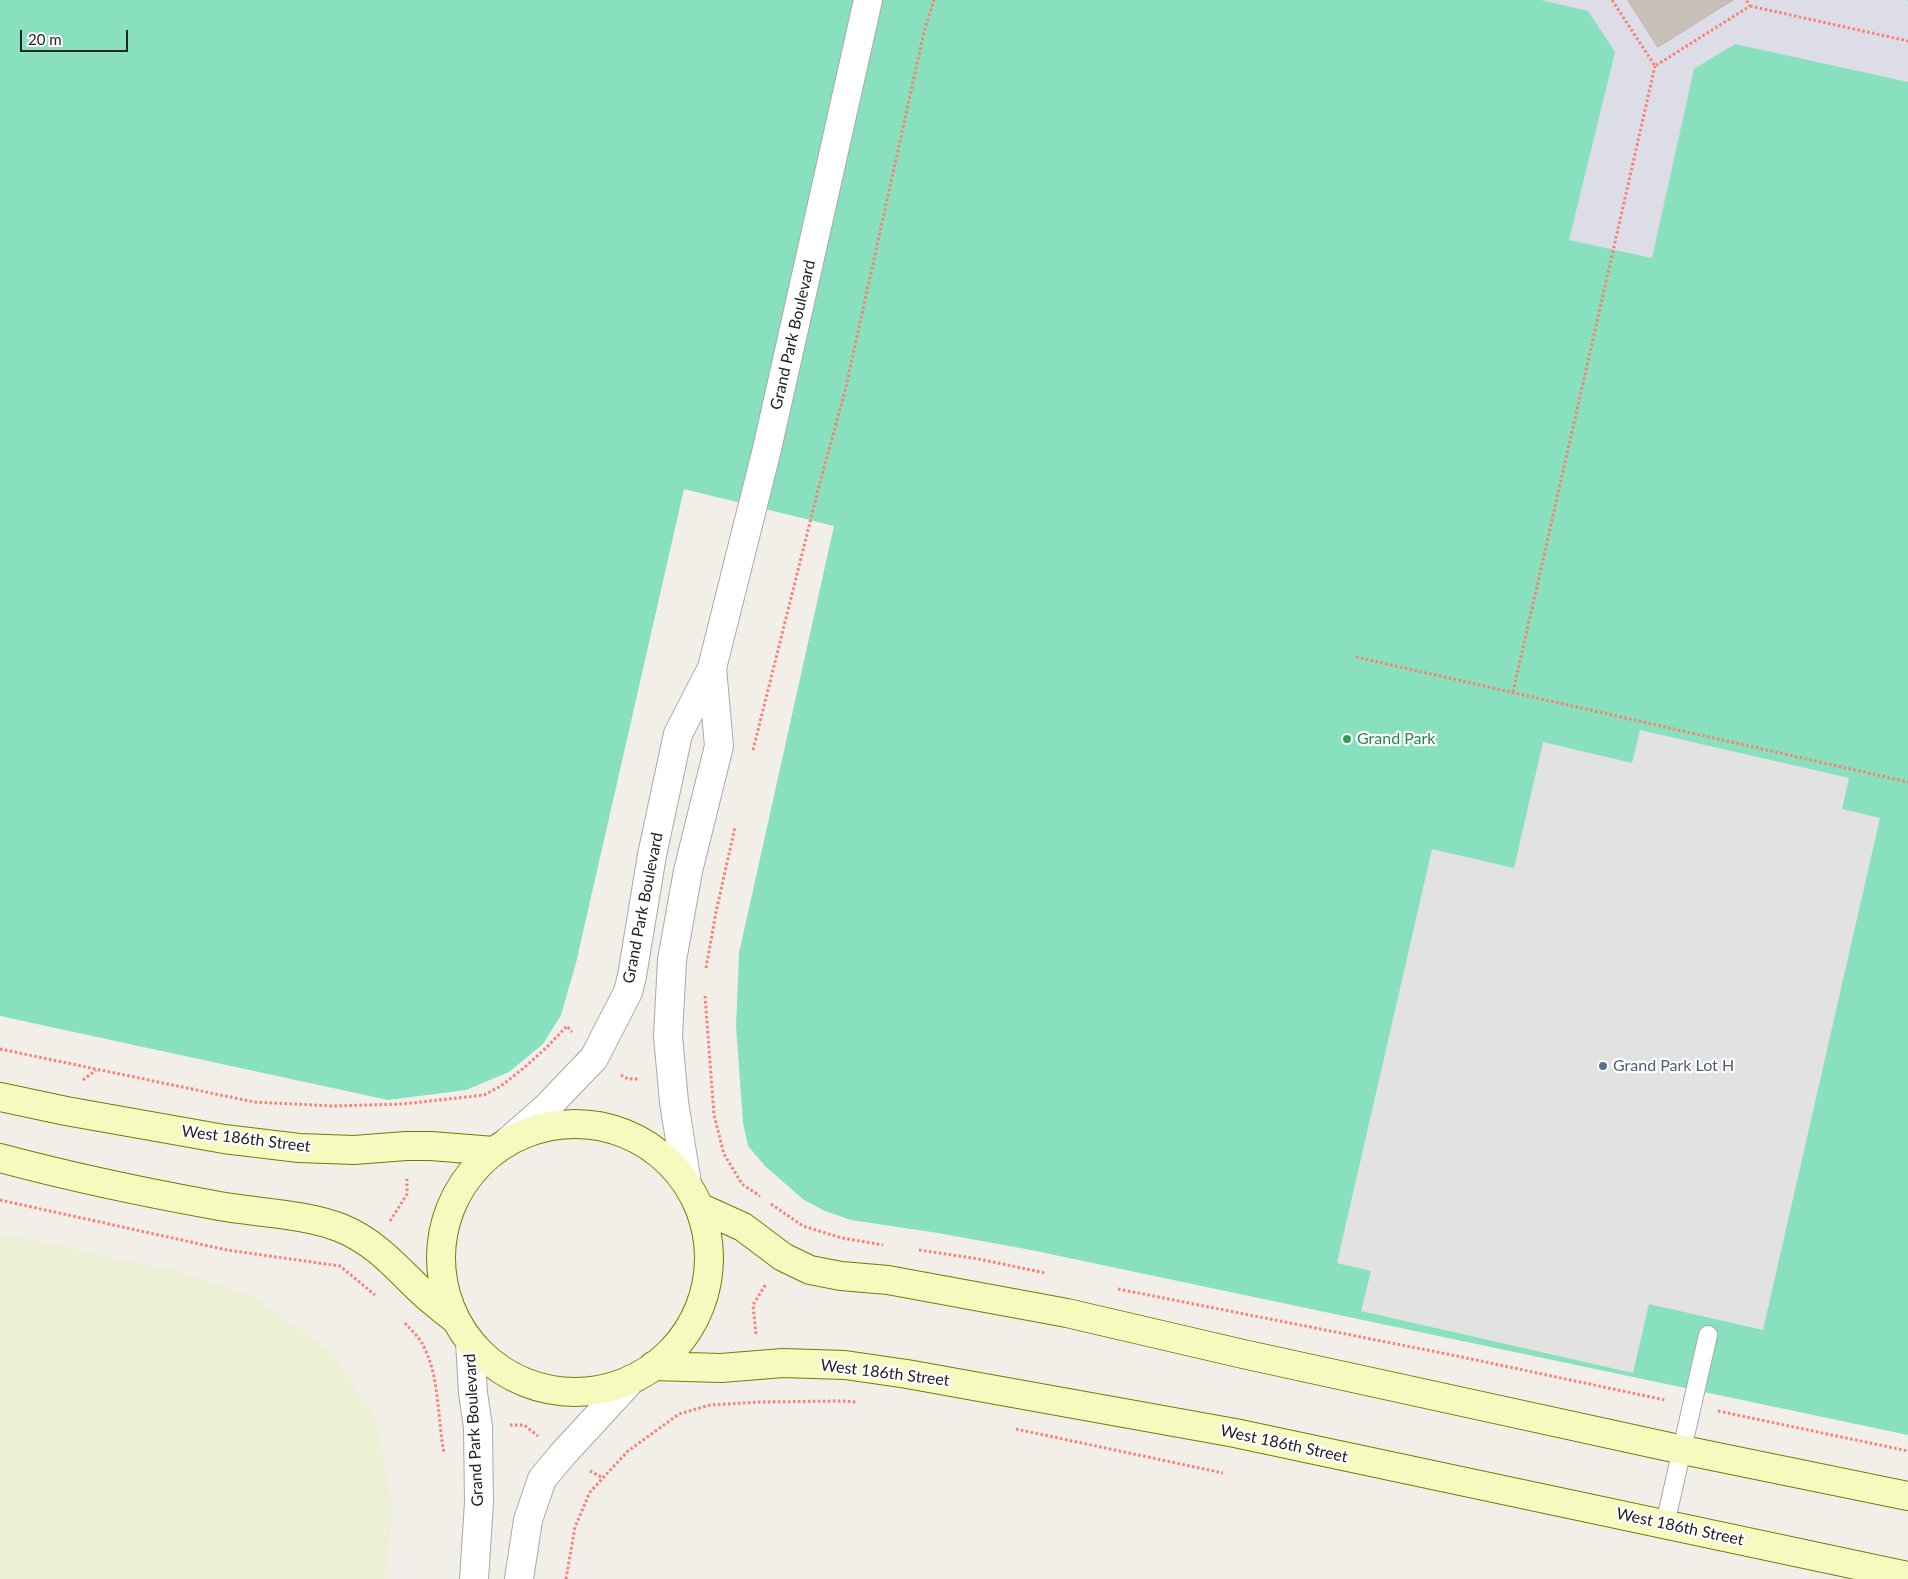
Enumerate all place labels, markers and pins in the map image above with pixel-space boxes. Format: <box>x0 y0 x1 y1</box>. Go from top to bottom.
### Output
place label: Grand Park <box>1357 729 1435 749</box>
marker: Grand Park <box>1341 733 1353 745</box>
place label: Grand Park Lot H <box>1613 1056 1734 1076</box>
marker: Grand Park Lot H <box>1597 1060 1609 1072</box>

